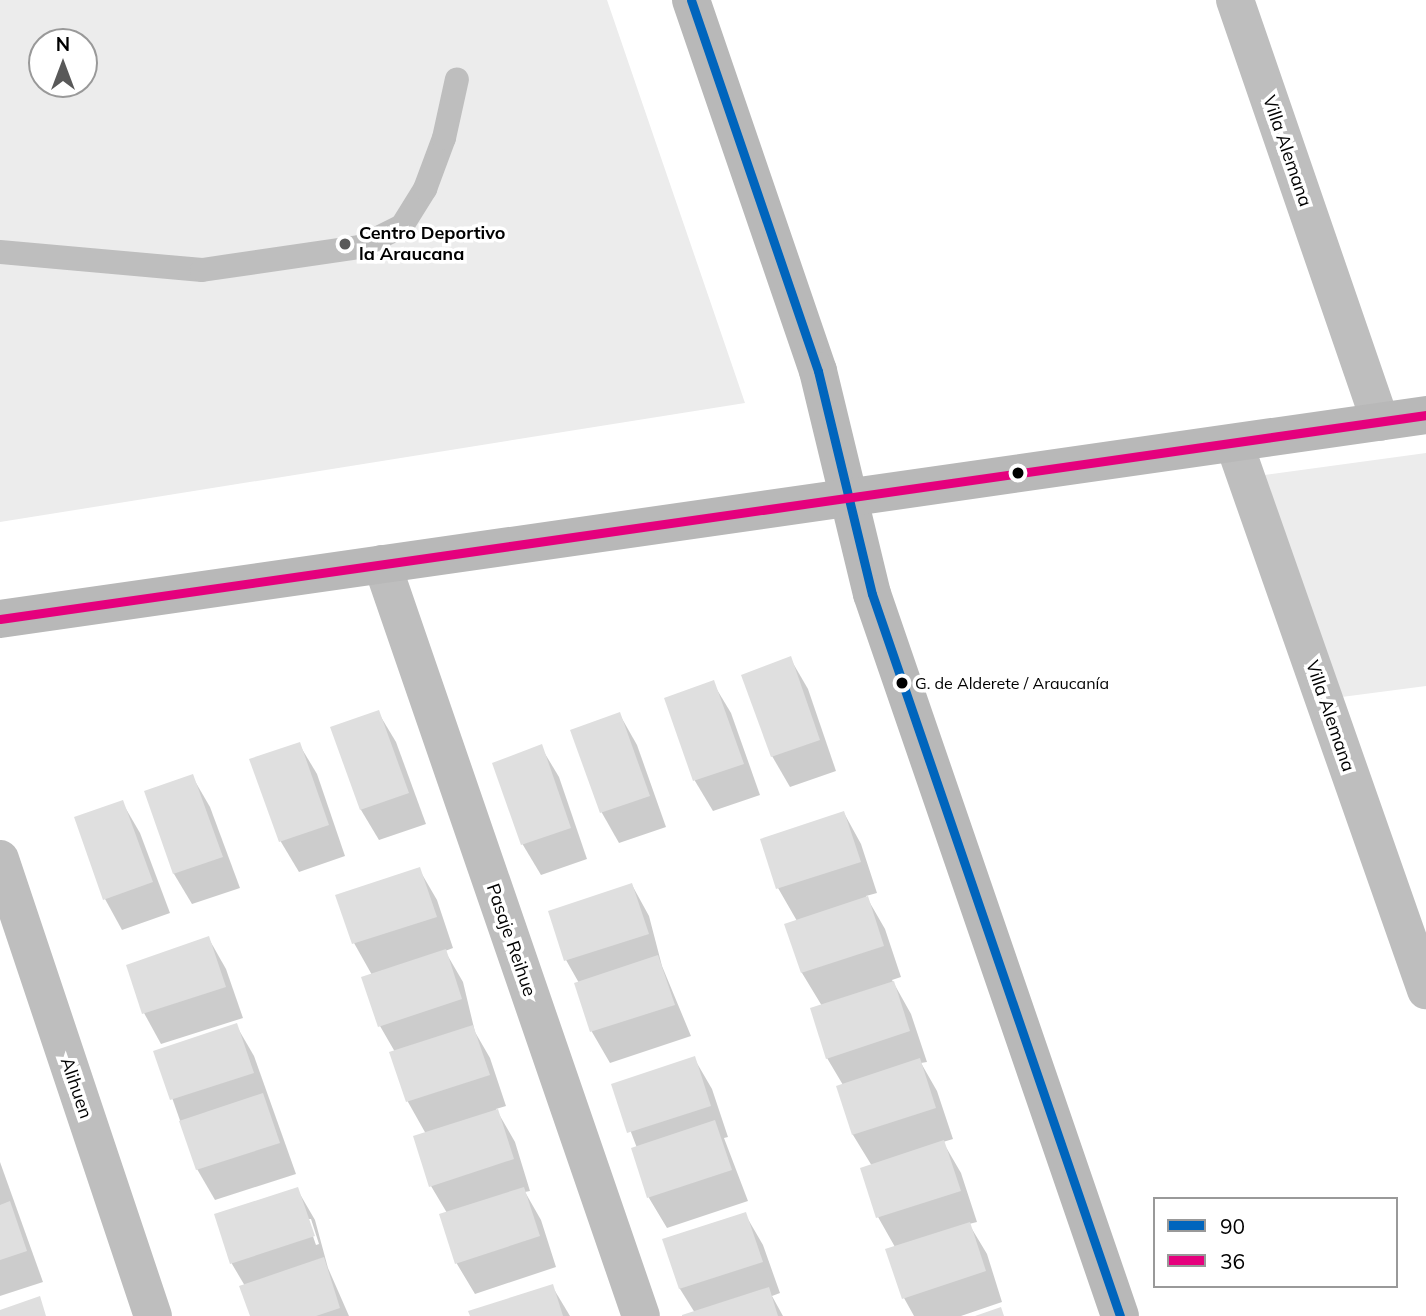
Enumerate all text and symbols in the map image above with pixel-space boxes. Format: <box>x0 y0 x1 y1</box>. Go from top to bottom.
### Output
north arrow <box>28 28 98 98</box>
text: N <box>56 32 70 56</box>
street label: Villa Alemana <box>1258 93 1316 209</box>
place label: Centro Deportivo la Araucana <box>359 223 506 266</box>
marker: Centro Deportivo la Araucana <box>337 236 353 252</box>
unlabelled marker <box>1011 466 1025 480</box>
street label: Villa Alemana <box>1301 658 1359 774</box>
place label: G. de Alderete / Araucanía <box>915 673 1109 693</box>
marker: G. de Alderete / Araucanía <box>895 676 909 690</box>
street label: Pasaje Reihue <box>482 881 540 999</box>
street label: Alihuen <box>56 1055 96 1121</box>
legend <box>1153 1197 1398 1288</box>
text: 90 <box>1220 1213 1245 1239</box>
text: 36 <box>1220 1248 1245 1274</box>

